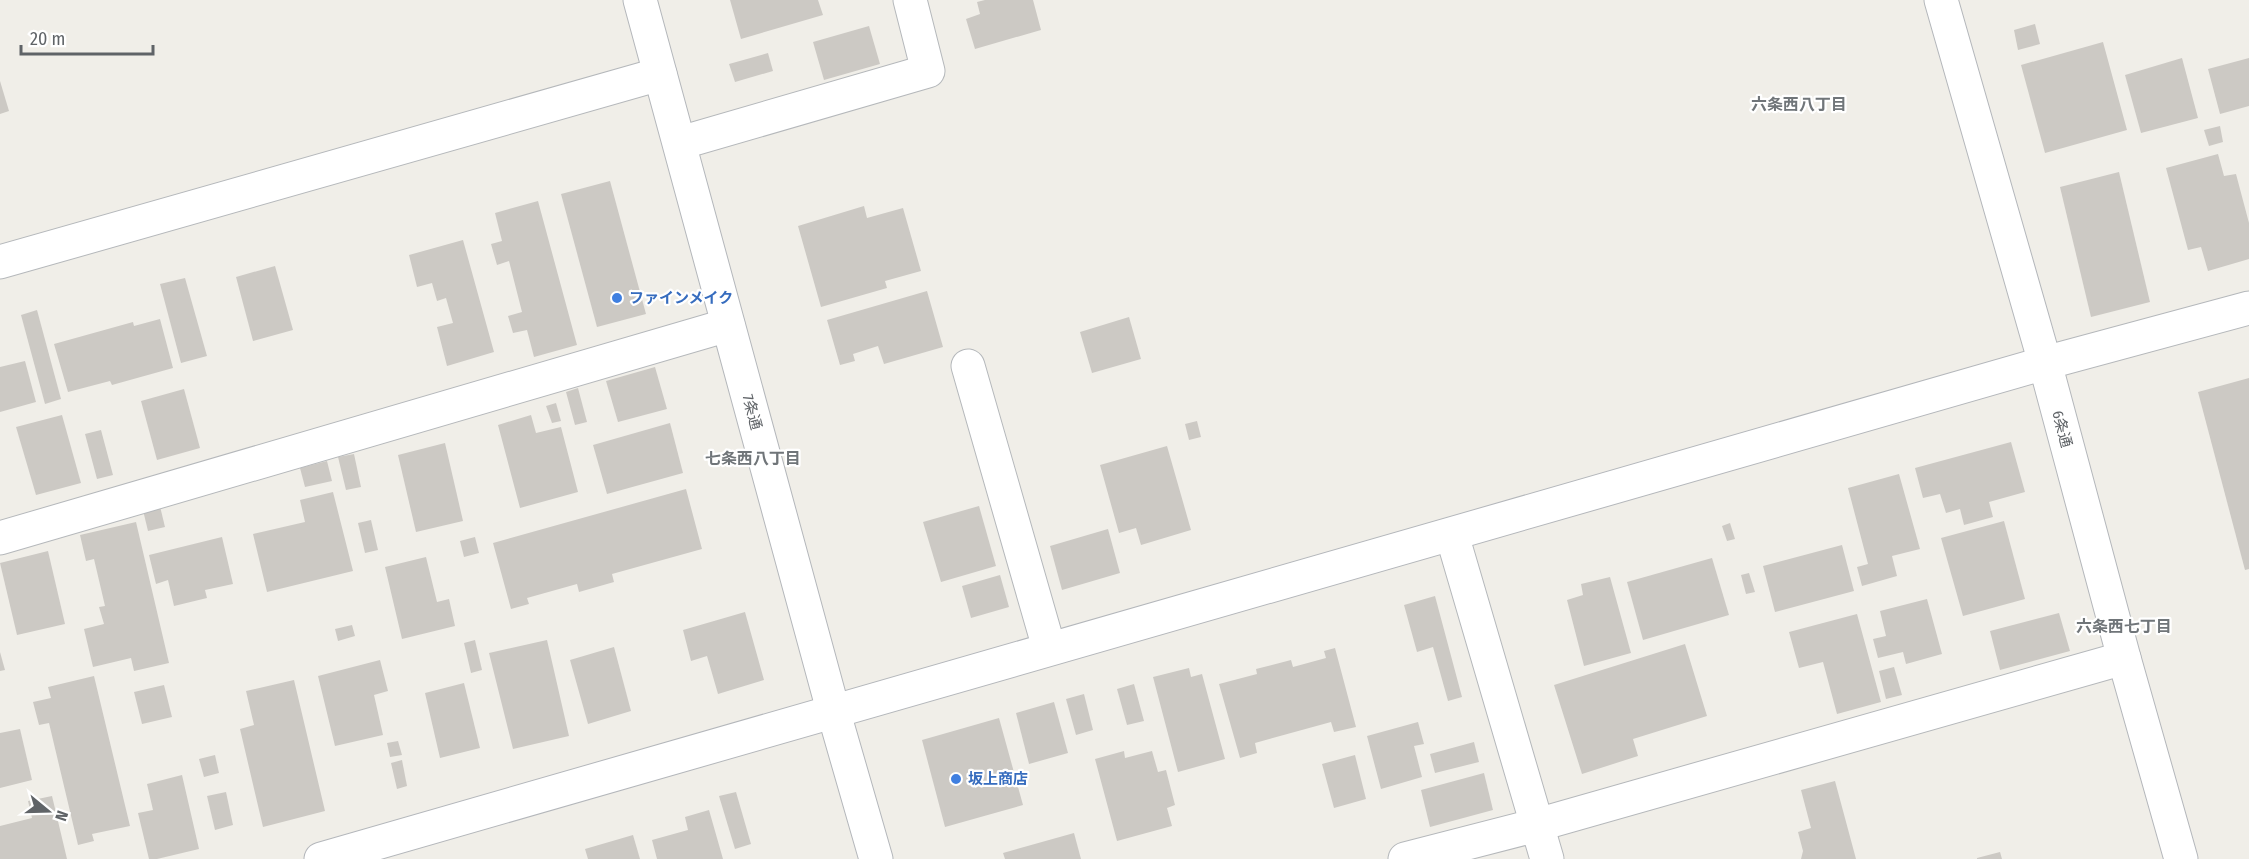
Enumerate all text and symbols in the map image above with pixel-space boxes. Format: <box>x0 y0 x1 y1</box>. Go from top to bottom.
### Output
scale bar <box>21 18 153 56</box>
text: 20 m <box>30 28 65 50</box>
district label: 六条西八丁目 <box>1751 95 1847 114</box>
place label: ファインメイク <box>629 289 733 307</box>
marker: ファインメイク <box>610 291 624 305</box>
street label: 7条通 <box>739 392 765 432</box>
street label: 6条通 <box>2048 409 2076 449</box>
district label: 七条西八丁目 <box>705 449 801 468</box>
district label: 六条西七丁目 <box>2076 617 2172 636</box>
place label: 坂上商店 <box>968 770 1028 788</box>
marker: 坂上商店 <box>949 772 963 786</box>
north arrow <box>18 781 78 841</box>
text: N <box>51 808 72 823</box>

